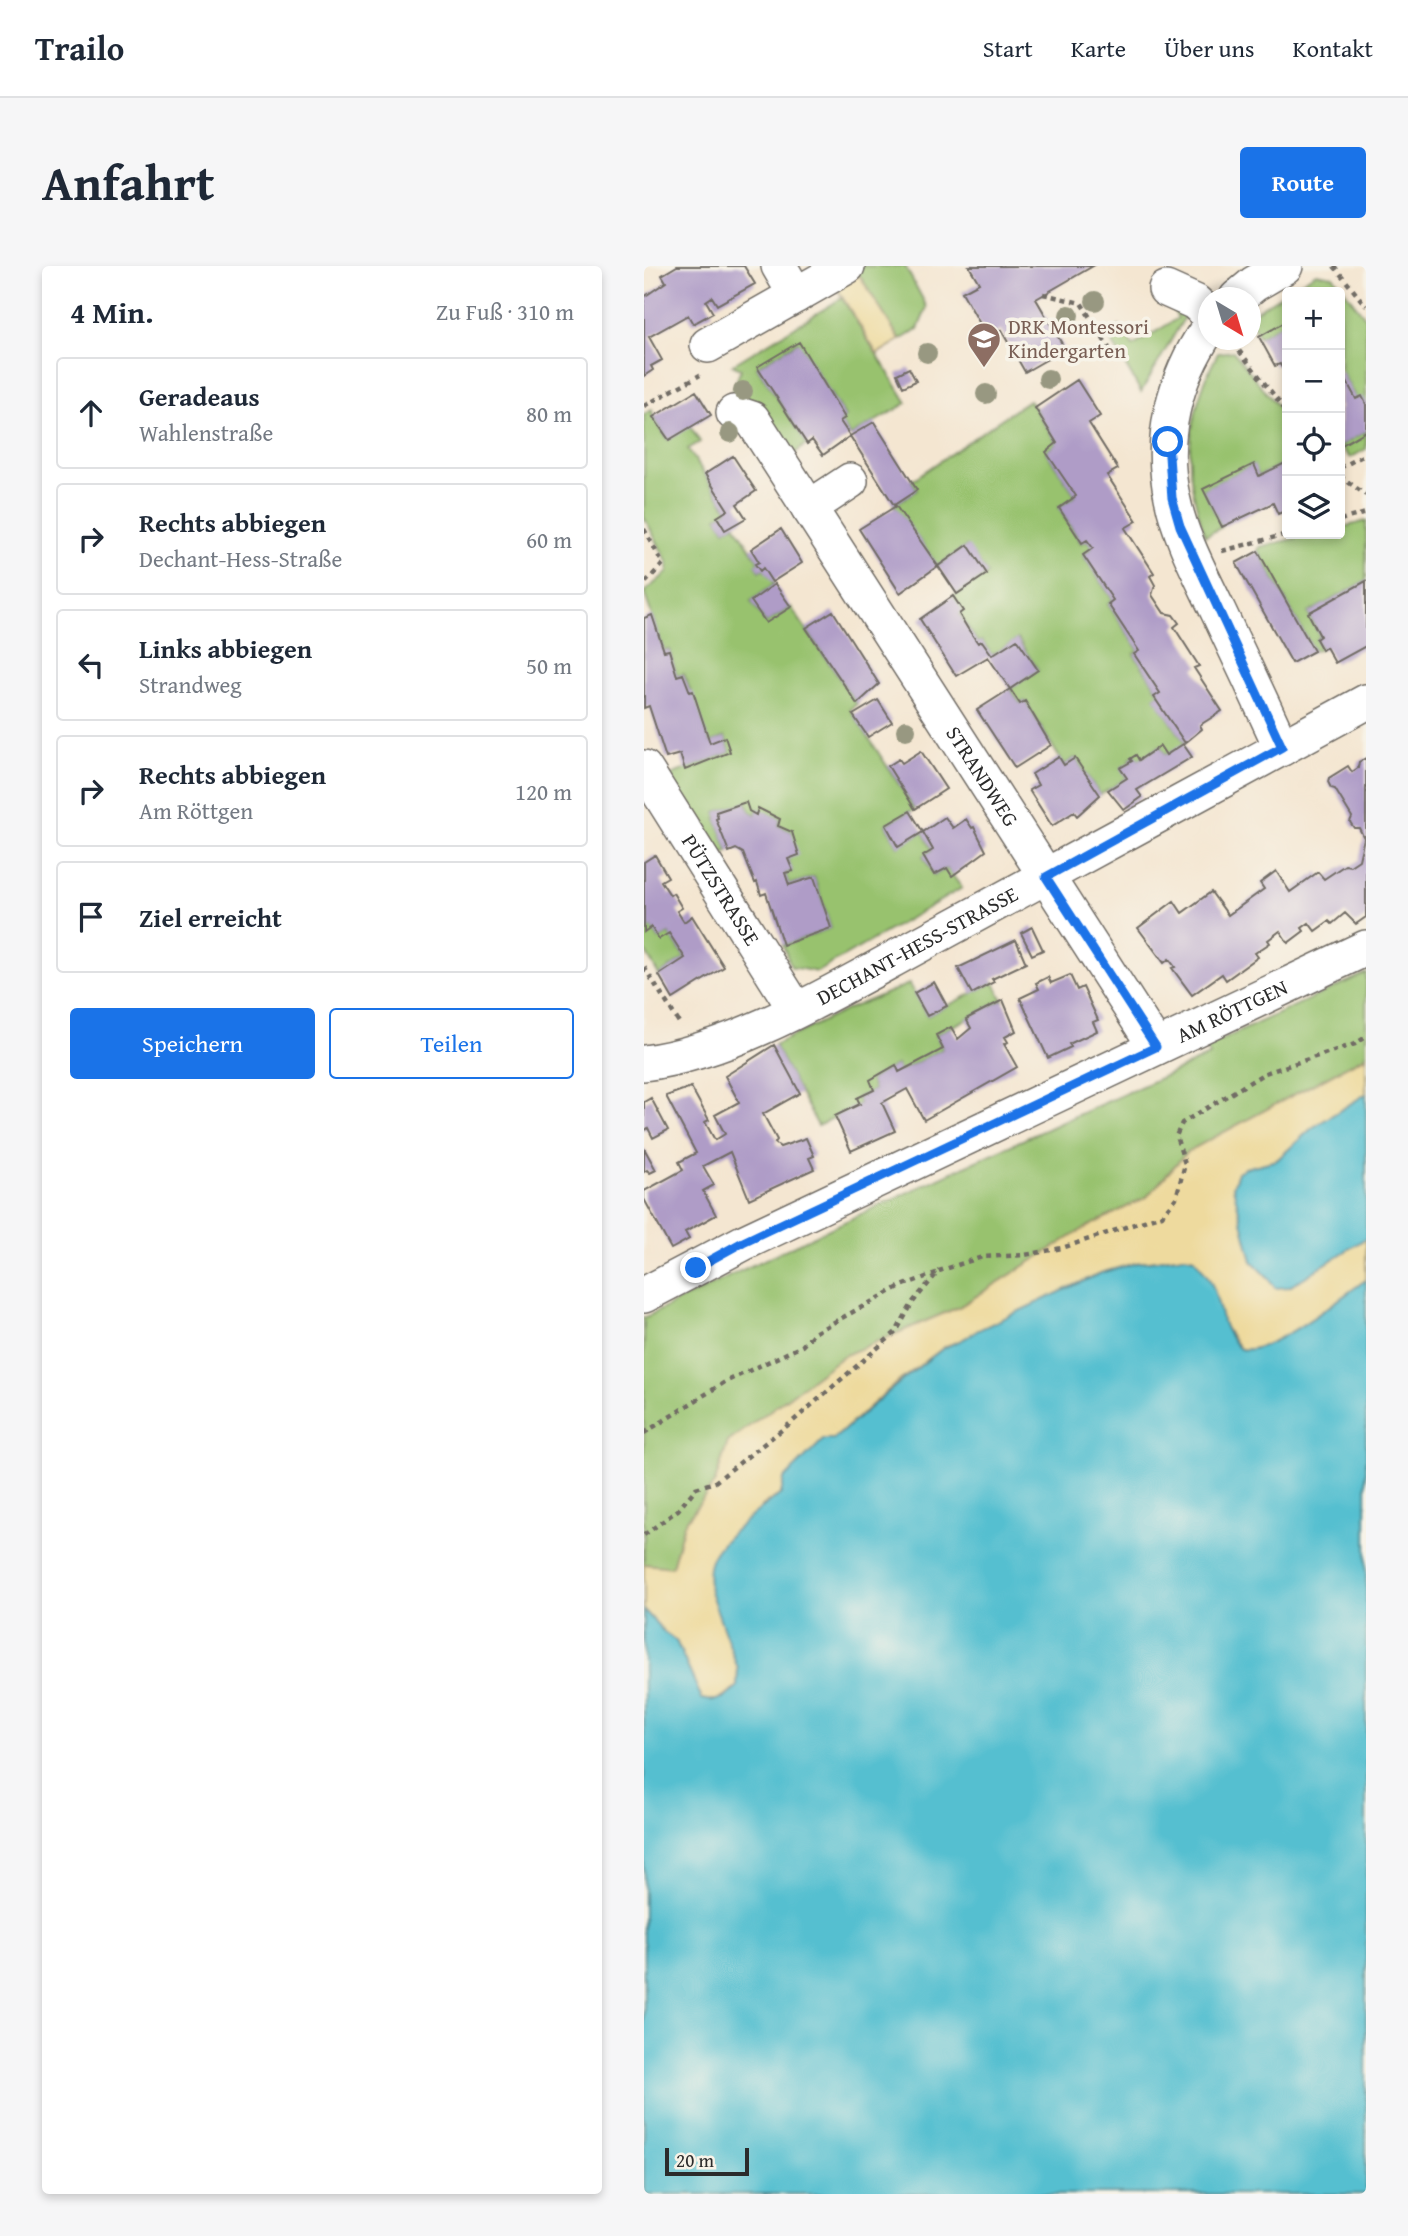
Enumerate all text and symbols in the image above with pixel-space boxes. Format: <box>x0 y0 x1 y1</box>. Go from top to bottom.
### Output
text: Trailo <box>35 24 124 72</box>
text: Start <box>983 31 1033 66</box>
text: Karte <box>1071 31 1126 66</box>
text: Über uns <box>1164 31 1255 66</box>
text: Kontakt <box>1293 31 1373 66</box>
text: Anfahrt <box>42 146 215 218</box>
button: Route <box>1240 147 1366 218</box>
north arrow <box>1198 287 1261 350</box>
map controls <box>1282 287 1345 539</box>
button: + <box>1282 287 1345 350</box>
text: 4 Min. <box>70 290 153 334</box>
text: Zu Fuß · 310 m <box>436 295 574 328</box>
place label: DRK Montessori Kindergarten <box>1008 311 1149 366</box>
school or university icon: DRK Montessori Kindergarten <box>965 320 1003 369</box>
button: − <box>1282 350 1345 413</box>
text: Geradeaus <box>139 377 260 416</box>
icon: ahead <box>72 394 110 432</box>
text: 80 m <box>526 397 572 430</box>
button: locate <box>1282 413 1345 476</box>
text: Wahlenstraße <box>139 416 273 449</box>
route start <box>1152 426 1183 457</box>
button: layers <box>1282 476 1345 539</box>
text: Rechts abbiegen <box>139 503 326 542</box>
icon: right <box>72 520 110 558</box>
text: 60 m <box>526 523 572 556</box>
text: Dechant-Hess-Straße <box>139 542 342 575</box>
text: Links abbiegen <box>139 629 312 668</box>
icon: left <box>72 646 110 684</box>
text: 50 m <box>526 649 572 682</box>
text: Strandweg <box>139 668 242 701</box>
street label: STRANDWEG <box>938 720 1026 833</box>
text: Rechts abbiegen <box>139 755 326 794</box>
icon: right <box>72 772 110 810</box>
text: 120 m <box>515 775 572 808</box>
text: Am Röttgen <box>139 794 253 827</box>
street label: PÜTZSTRASSE <box>674 828 768 952</box>
street label: DECHANT-HESS-STRASSE <box>811 878 1023 1013</box>
icon: arrive <box>72 898 110 936</box>
text: Ziel erreicht <box>139 898 282 937</box>
street label: AM RÖTTGEN <box>1171 971 1293 1051</box>
button: Speichern <box>70 1008 315 1079</box>
button: Teilen <box>329 1008 574 1079</box>
route end <box>680 1252 711 1283</box>
scale bar <box>665 2145 749 2177</box>
text: 20 m <box>676 2146 714 2174</box>

